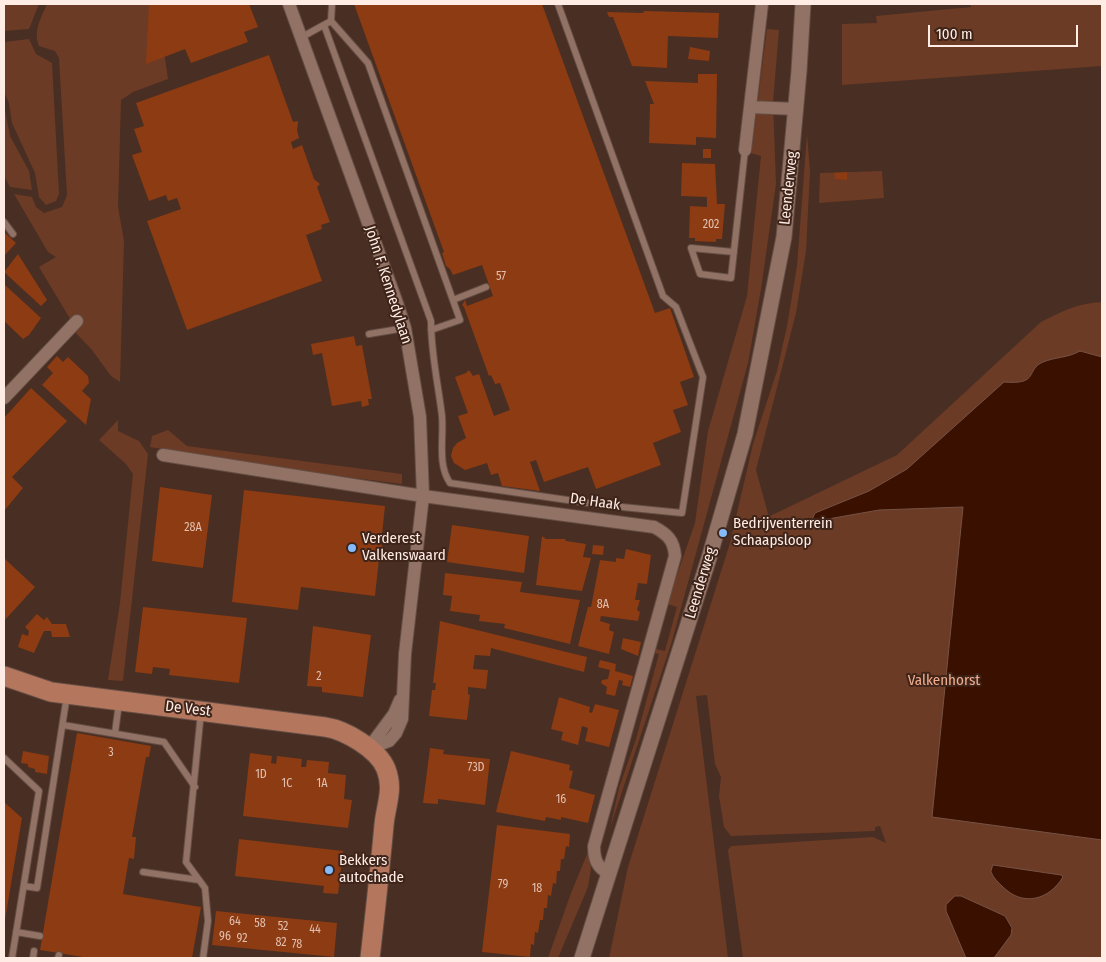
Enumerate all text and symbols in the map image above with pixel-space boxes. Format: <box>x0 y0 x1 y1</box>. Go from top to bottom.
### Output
scale bar <box>931 15 1081 47</box>
text: 100 m <box>936 25 973 43</box>
street label: Leenderweg <box>776 150 802 226</box>
house number: 202 <box>703 218 719 232</box>
street label: John F. Kennedylaan <box>360 224 416 346</box>
house number: 57 <box>496 270 506 284</box>
street label: De Haak <box>569 490 621 514</box>
place label: Bedrijventerrein Schaapsloop <box>733 515 833 550</box>
house number: 28A <box>184 521 202 535</box>
marker: Bedrijventerrein Schaapsloop <box>717 527 729 539</box>
place label: Verderest Valkenswaard <box>362 530 446 565</box>
marker: Verderest Valkenswaard <box>346 542 358 554</box>
street label: Leenderweg <box>682 545 720 621</box>
house number: 8A <box>597 598 609 612</box>
house number: 2 <box>316 670 322 684</box>
park label: Valkenhorst <box>908 672 980 690</box>
street label: De Vest <box>164 697 212 721</box>
house number: 3 <box>108 746 114 760</box>
house number: 73D <box>467 761 485 775</box>
house number: 1D <box>255 768 267 782</box>
house number: 1C <box>282 777 292 791</box>
house number: 1A <box>317 777 327 791</box>
house number: 16 <box>556 793 566 807</box>
place label: Bekkers autochade <box>339 852 404 887</box>
marker: Bekkers autochade <box>323 864 335 876</box>
house number: 79 <box>498 878 508 892</box>
house number: 18 <box>532 882 542 896</box>
house number: 64 <box>229 915 241 929</box>
house number: 58 <box>254 917 266 931</box>
house number: 52 <box>278 920 288 934</box>
house number: 44 <box>309 923 321 937</box>
house number: 96 <box>219 930 231 944</box>
house number: 92 <box>237 932 247 946</box>
house number: 82 <box>275 936 287 950</box>
house number: 78 <box>292 938 302 952</box>

